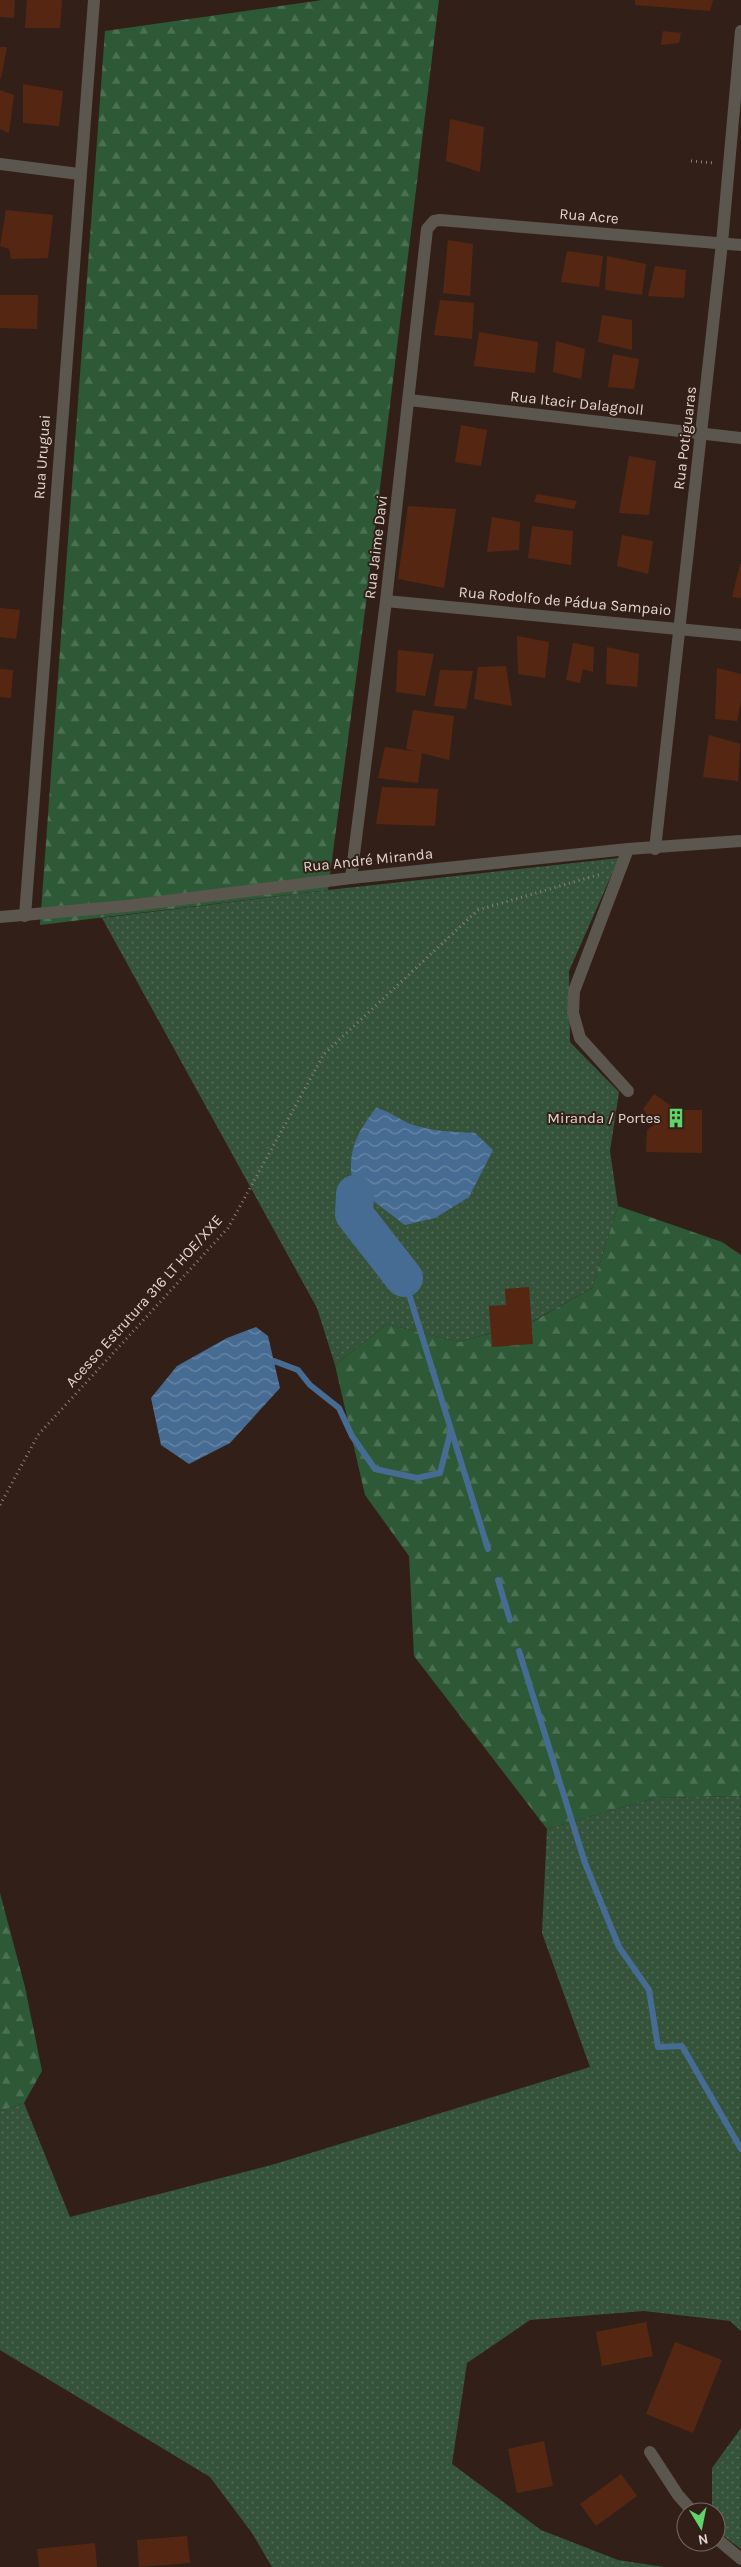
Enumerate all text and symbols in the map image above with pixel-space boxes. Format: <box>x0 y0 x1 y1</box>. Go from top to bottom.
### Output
street label: Rua Acre <box>559 204 619 228</box>
street label: Rua Potiguaras <box>670 385 700 491</box>
street label: Rua Itacir Dalagnoll <box>509 387 645 419</box>
street label: Rua Uruguai <box>30 414 54 500</box>
street label: Rua Jaime Davi <box>361 494 391 600</box>
street label: Rua Rodolfo de Pádua Sampaio <box>458 583 672 619</box>
street label: Rua André Miranda <box>302 844 434 876</box>
building icon: Miranda / Portes <box>665 1107 687 1129</box>
place label: Miranda / Portes <box>547 1109 661 1127</box>
street label: Acesso Estrutura 316 LT HOE/XXE <box>62 1211 226 1391</box>
north arrow <box>676 2502 726 2552</box>
text: N <box>697 2530 710 2549</box>

